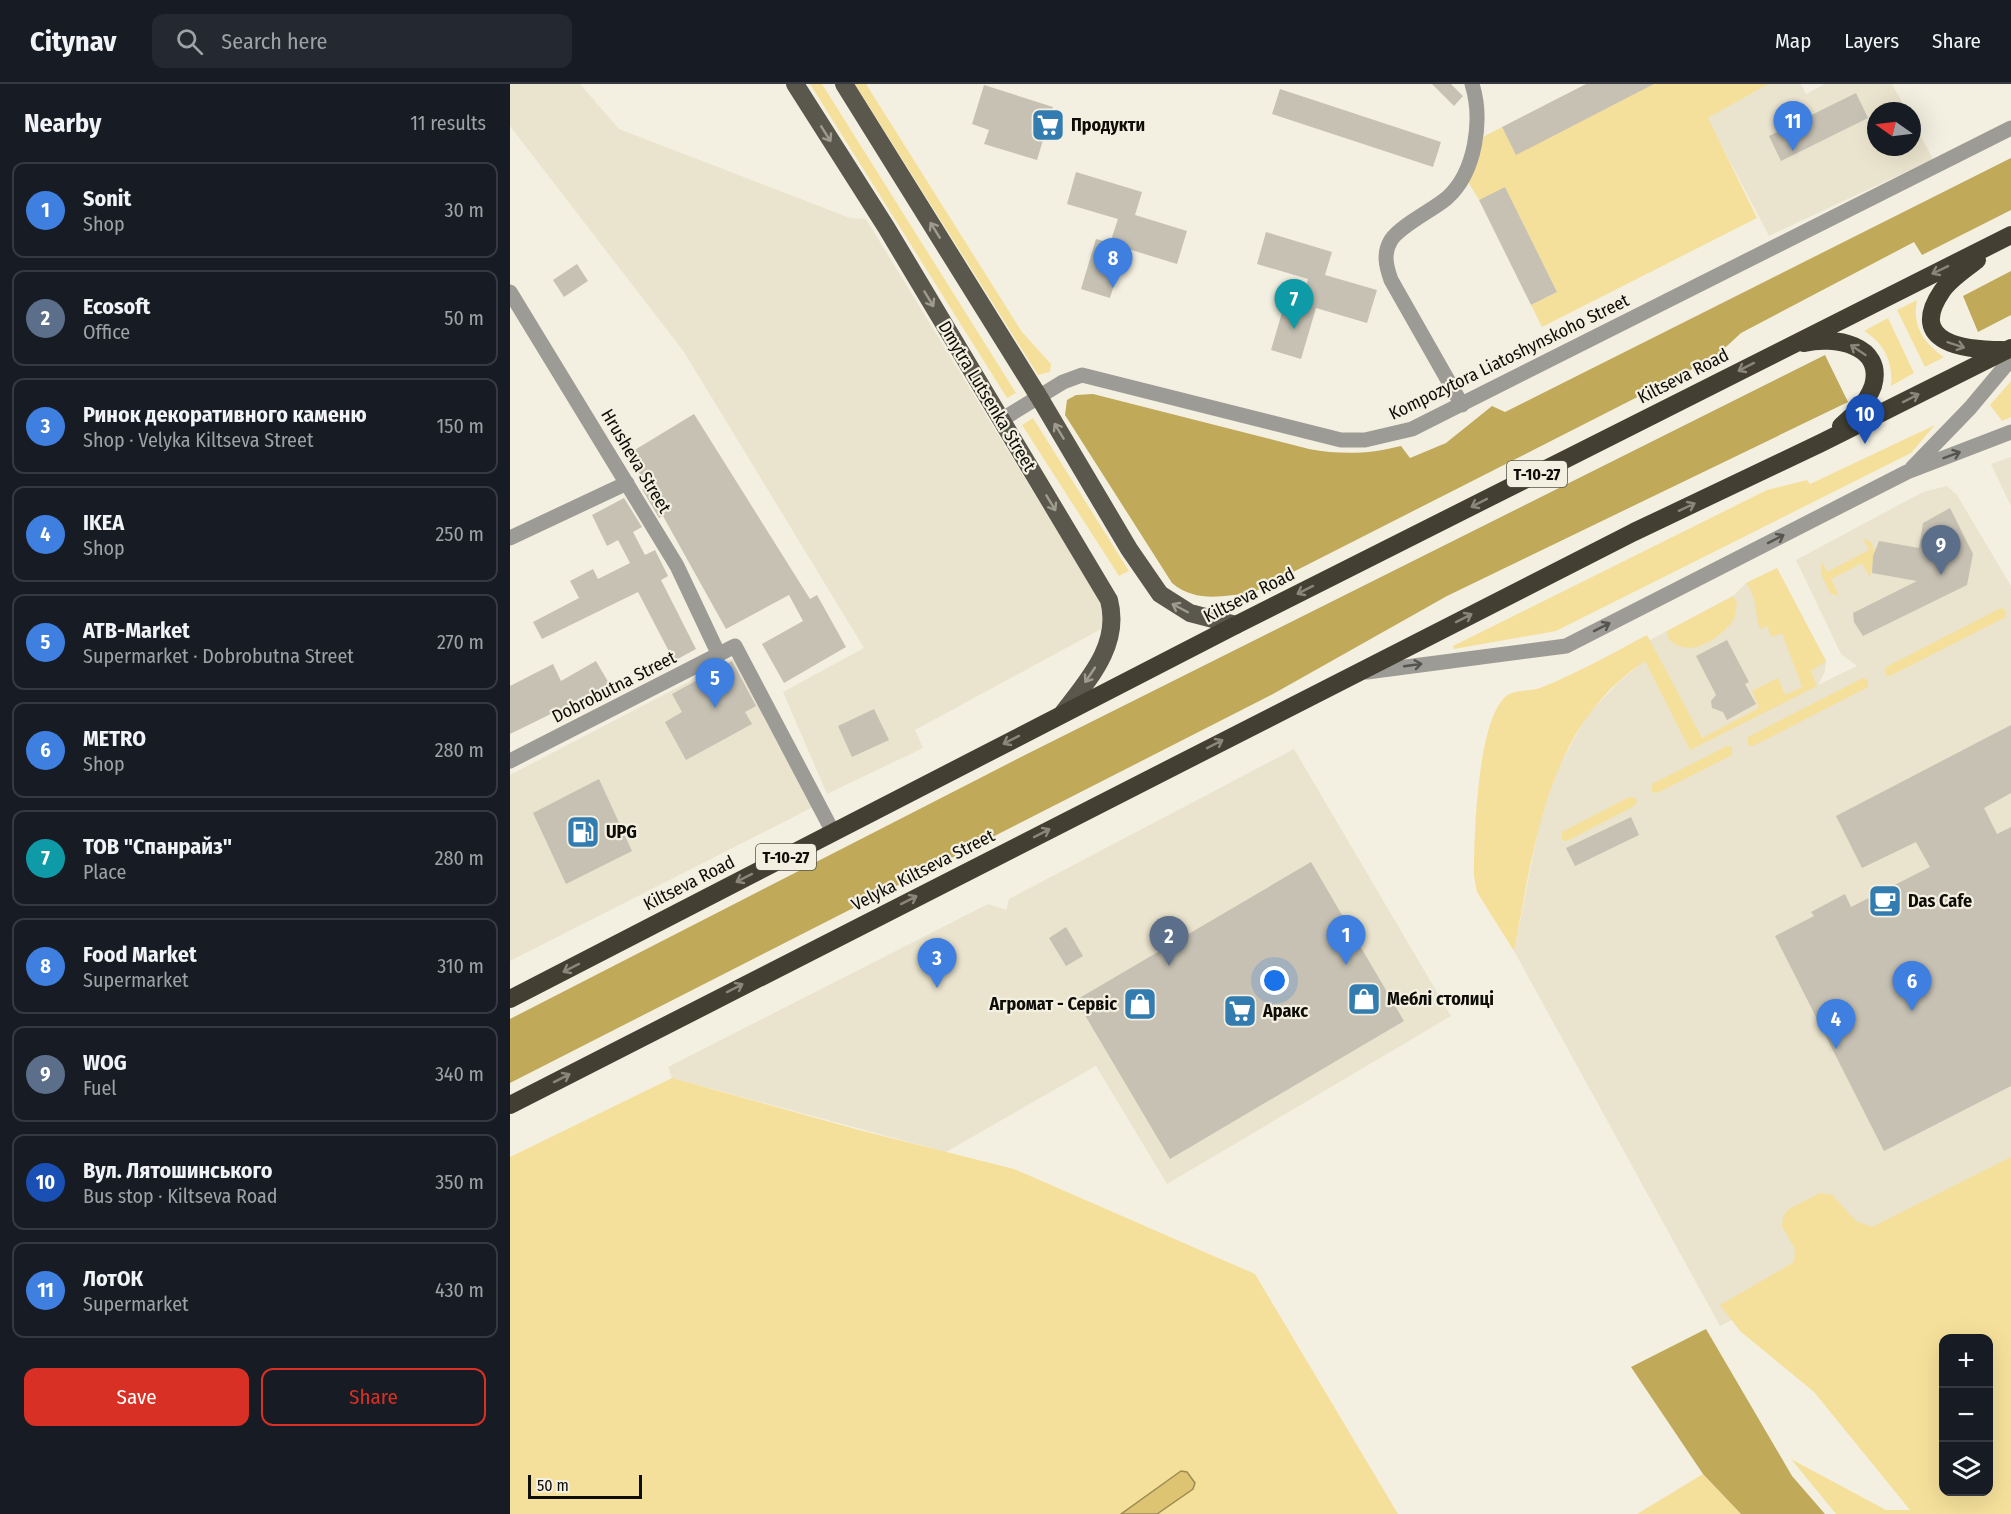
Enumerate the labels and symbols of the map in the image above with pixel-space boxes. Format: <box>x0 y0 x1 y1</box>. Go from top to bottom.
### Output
pin: 11 <box>1774 101 1812 151</box>
north arrow <box>1867 102 1921 156</box>
supermarket icon: Продукти <box>1030 107 1066 143</box>
place label: Продукти <box>1071 114 1145 136</box>
one-way arrow <box>820 125 833 142</box>
one-way arrow <box>928 222 940 239</box>
pin: 8 <box>1094 238 1132 288</box>
one-way arrow <box>1931 265 1949 277</box>
pin: 7 <box>1274 280 1314 329</box>
street label: Kompozytora Liatoshynskoho Street <box>1385 289 1633 425</box>
one-way arrow <box>923 290 935 307</box>
street label: Dmytra Lutsenka Street <box>933 317 1041 475</box>
one-way arrow <box>1946 340 1965 351</box>
one-way arrow <box>1850 343 1867 355</box>
street label: Kiltseva Road <box>1634 344 1732 408</box>
one-way arrow <box>1738 361 1756 373</box>
one-way arrow <box>1902 392 1920 403</box>
pin: 10 <box>1846 394 1884 444</box>
street label: Hrusheva Street <box>596 405 676 517</box>
one-way arrow <box>1053 423 1065 440</box>
one-way arrow <box>1942 449 1961 460</box>
road number: Т-10-27 <box>1507 461 1567 487</box>
one-way arrow <box>1045 494 1057 511</box>
one-way arrow <box>1471 498 1489 509</box>
one-way arrow <box>1677 500 1695 512</box>
pin: 9 <box>1922 526 1960 575</box>
one-way arrow <box>1767 532 1785 544</box>
street label: Kiltseva Road <box>1200 563 1298 627</box>
one-way arrow <box>1296 585 1314 597</box>
one-way arrow <box>1172 602 1189 614</box>
one-way arrow <box>1454 612 1472 624</box>
one-way arrow <box>1593 621 1611 632</box>
street label: Dobrobutna Street <box>548 646 680 728</box>
pin: 5 <box>696 658 734 708</box>
one-way arrow <box>1403 659 1423 670</box>
one-way arrow <box>1084 667 1097 684</box>
one-way arrow <box>1002 735 1020 746</box>
one-way arrow <box>1206 737 1224 749</box>
fuel station icon: UPG <box>565 814 601 850</box>
place label: UPG <box>606 821 637 843</box>
street label: Velyka Kiltseva Street <box>848 824 998 916</box>
one-way arrow <box>1032 827 1050 838</box>
road number: Т-10-27 <box>756 844 816 870</box>
street label: Kiltseva Road <box>640 851 738 915</box>
one-way arrow <box>736 873 754 884</box>
cafe icon: Das Cafe <box>1867 883 1903 919</box>
place label: Das Cafe <box>1908 890 1972 912</box>
one-way arrow <box>900 894 917 906</box>
pin: 2 <box>1150 916 1188 966</box>
pin: 1 <box>1326 916 1366 965</box>
pin: 3 <box>918 938 956 988</box>
one-way arrow <box>563 962 580 974</box>
pin: 6 <box>1892 962 1932 1011</box>
your location <box>1260 966 1289 995</box>
shop icon: Меблі столиці <box>1346 981 1382 1017</box>
one-way arrow <box>726 982 744 994</box>
shop icon: Агромат - Сервіс <box>1122 986 1158 1022</box>
place label: Меблі столиці <box>1387 988 1494 1010</box>
place label: Агромат - Сервіс <box>989 993 1117 1015</box>
supermarket icon: Аракс <box>1222 993 1258 1029</box>
place label: Аракс <box>1262 1000 1308 1022</box>
pin: 4 <box>1816 1000 1856 1049</box>
one-way arrow <box>553 1071 571 1083</box>
scale bar <box>528 1472 642 1500</box>

